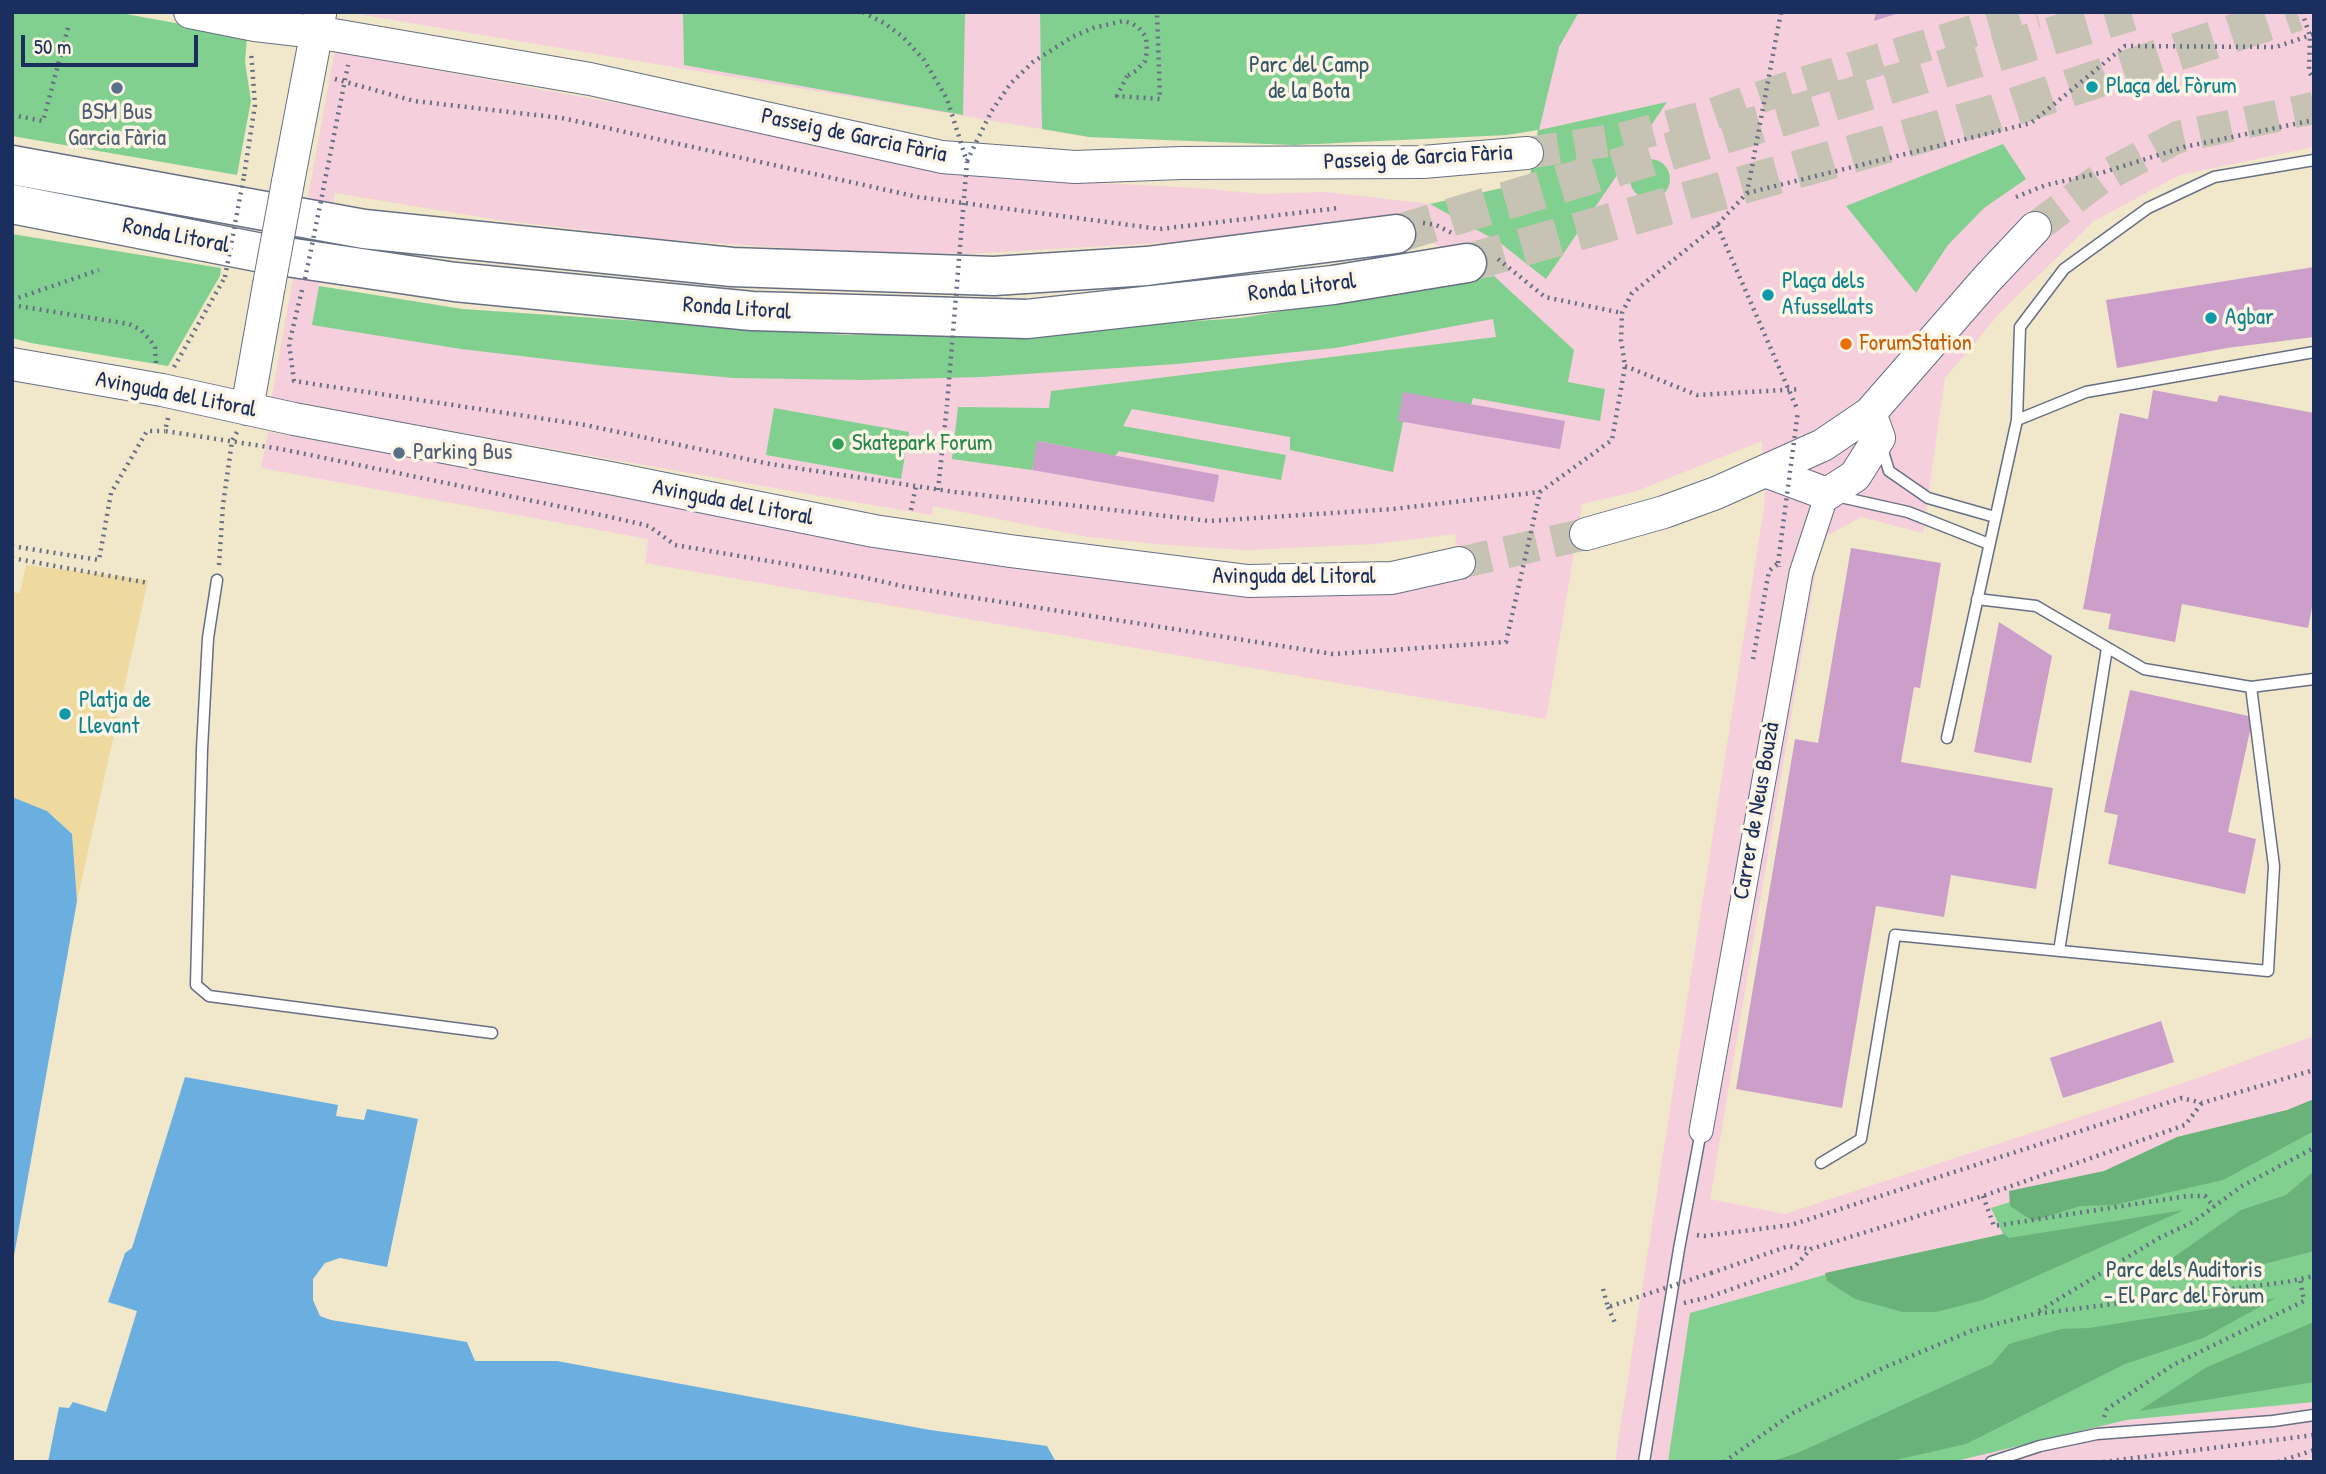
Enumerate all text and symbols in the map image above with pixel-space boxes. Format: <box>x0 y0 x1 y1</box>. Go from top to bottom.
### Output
scale bar <box>24 21 201 65</box>
text: 50 m <box>34 32 71 61</box>
park label: Parc del Camp de la Bota <box>1249 52 1369 106</box>
place label: Plaça del Fòrum <box>2106 73 2237 101</box>
marker: Plaça del Fòrum <box>2084 79 2100 95</box>
marker: BSM Bus Garcia Fària <box>109 80 125 96</box>
place label: BSM Bus Garcia Fària <box>68 99 166 153</box>
street label: Passeig de Garcia Fària <box>759 103 949 169</box>
street label: Passeig de Garcia Fària <box>1323 139 1513 177</box>
street label: Ronda Litoral <box>120 212 232 260</box>
street label: Ronda Litoral <box>1247 268 1357 308</box>
place label: Plaça dels Afussellats <box>1782 268 1873 322</box>
marker: Plaça dels Afussellats <box>1760 287 1776 303</box>
street label: Ronda Litoral <box>682 291 792 327</box>
place label: Agbar <box>2225 304 2274 332</box>
marker: Agbar <box>2203 310 2219 326</box>
place label: ForumStation <box>1860 330 1972 358</box>
marker: ForumStation <box>1838 336 1854 352</box>
street label: Avinguda del Litoral <box>93 366 259 424</box>
place label: Skatepark Forum <box>852 430 992 458</box>
marker: Skatepark Forum <box>830 436 846 452</box>
place label: Parking Bus <box>413 439 512 467</box>
marker: Parking Bus <box>391 445 407 461</box>
street label: Avinguda del Litoral <box>650 474 816 532</box>
street label: Avinguda del Litoral <box>1212 563 1376 591</box>
place label: Platja de Llevant <box>79 687 151 741</box>
marker: Platja de Llevant <box>57 706 73 722</box>
street label: Carrer de Neus Bouzà <box>1728 720 1786 902</box>
park label: Parc dels Auditoris - El Parc del Fòrum <box>2104 1257 2264 1311</box>

